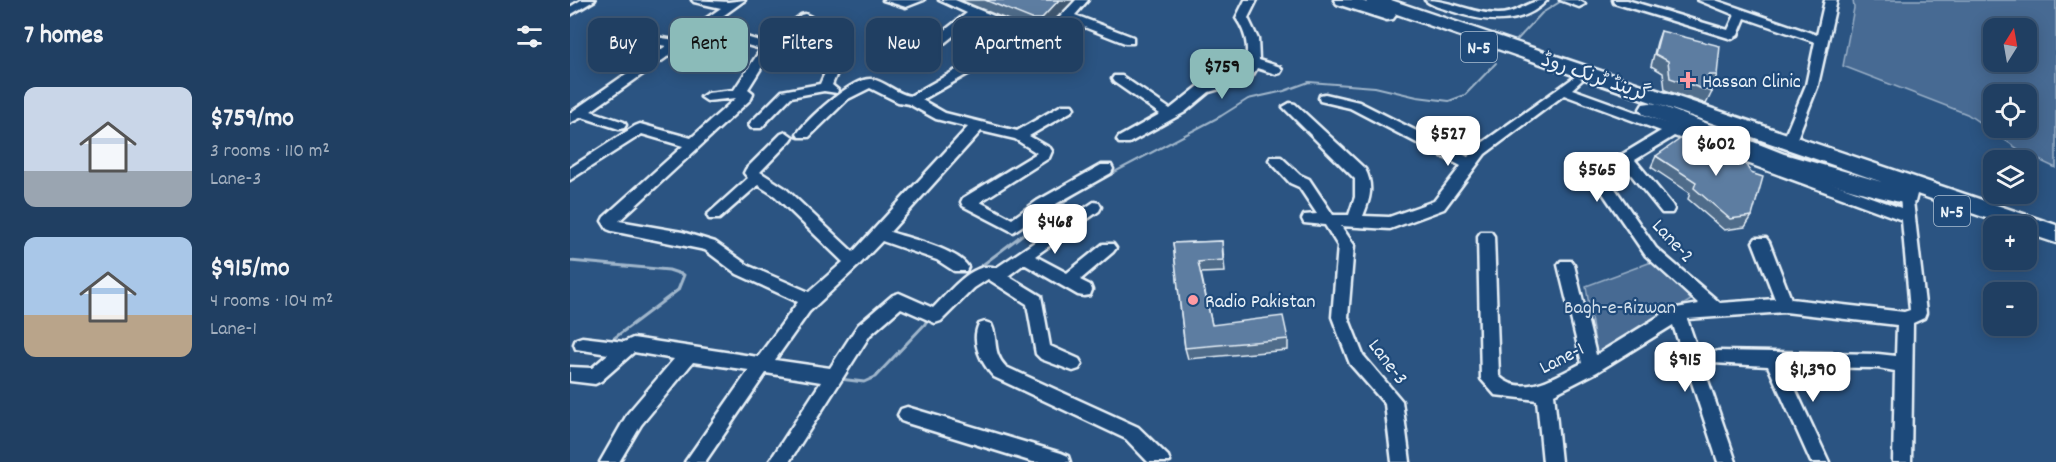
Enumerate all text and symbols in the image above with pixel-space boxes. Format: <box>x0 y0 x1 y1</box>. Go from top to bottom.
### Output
text: 7 homes <box>24 18 104 55</box>
chip: Buy <box>588 18 658 72</box>
chip: Rent <box>670 18 748 72</box>
chip: Filters <box>760 18 854 72</box>
chip: New <box>866 18 941 72</box>
chip: Apartment <box>953 18 1083 72</box>
north arrow <box>1983 18 2037 72</box>
map controls <box>1983 18 2037 336</box>
icon: filters <box>513 20 546 53</box>
road number: N-5 <box>1461 32 1497 62</box>
street label: گرینڈ ٹرنک روڈ <box>1537 47 1653 111</box>
pin: $759 <box>1186 49 1258 100</box>
text: $759 <box>1204 54 1240 82</box>
place label: Hassan Clinic <box>1702 69 1801 97</box>
marker: Hassan Clinic <box>1679 71 1697 89</box>
button: locate <box>1983 84 2037 138</box>
text: $759/mo <box>210 101 294 138</box>
icon: home <box>72 111 144 183</box>
pin: $527 <box>1412 116 1484 167</box>
text: $527 <box>1430 121 1466 149</box>
pin: $602 <box>1680 126 1752 177</box>
text: $602 <box>1696 131 1736 159</box>
text: 3 rooms · 110 m² <box>210 138 330 166</box>
button: layers <box>1983 150 2037 204</box>
pin: $565 <box>1561 152 1633 203</box>
text: $565 <box>1578 157 1616 185</box>
text: Lane-3 <box>210 166 261 194</box>
road number: N-5 <box>1934 196 1970 226</box>
pin: $468 <box>1019 204 1091 255</box>
text: $468 <box>1037 209 1073 237</box>
street label: Lane-2 <box>1644 214 1699 270</box>
button: + <box>1983 216 2037 270</box>
text: $915/mo <box>210 251 290 288</box>
icon: home <box>72 261 144 333</box>
button: − <box>1983 282 2037 336</box>
text: 4 rooms · 104 m² <box>210 288 333 316</box>
place label: Radio Pakistan <box>1205 289 1315 317</box>
marker: Radio Pakistan <box>1186 293 1200 307</box>
park label: Bagh-e-Rizwan <box>1564 295 1676 323</box>
text: Lane-1 <box>210 316 257 344</box>
street label: Lane-3 <box>1360 334 1413 392</box>
street label: Lane-1 <box>1535 337 1590 383</box>
pin: $915 <box>1649 342 1721 393</box>
text: $915 <box>1669 347 1701 375</box>
pin: $1,390 <box>1764 352 1862 403</box>
text: $1,390 <box>1789 357 1837 385</box>

